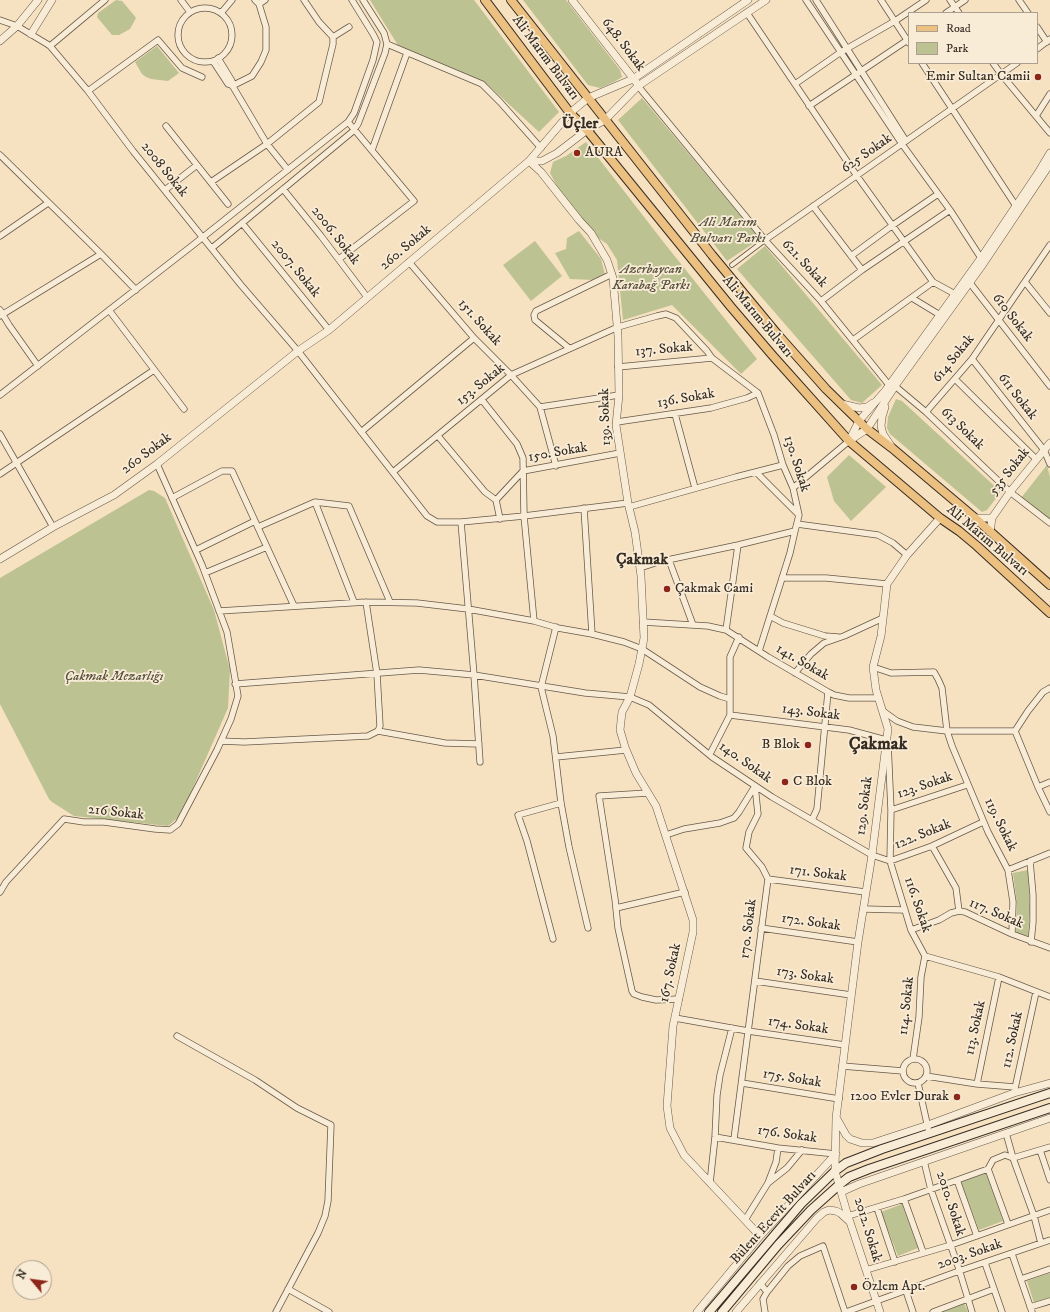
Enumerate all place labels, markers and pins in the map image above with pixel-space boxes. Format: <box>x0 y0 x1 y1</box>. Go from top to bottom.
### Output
place label: Emir Sultan Camii <box>926 69 1030 85</box>
marker: Emir Sultan Camii <box>1033 72 1043 82</box>
place label: AURA <box>585 145 623 161</box>
marker: AURA <box>572 148 582 158</box>
place label: Çakmak Cami <box>675 581 753 597</box>
marker: Çakmak Cami <box>662 584 672 594</box>
place label: B Blok <box>761 737 800 753</box>
marker: B Blok <box>803 740 813 750</box>
place label: C Blok <box>793 774 832 790</box>
marker: C Blok <box>780 777 790 787</box>
place label: 1200 Evler Durak <box>850 1089 949 1105</box>
marker: 1200 Evler Durak <box>952 1092 962 1102</box>
place label: Özlem Apt. <box>862 1279 925 1295</box>
marker: Özlem Apt. <box>849 1282 859 1292</box>

